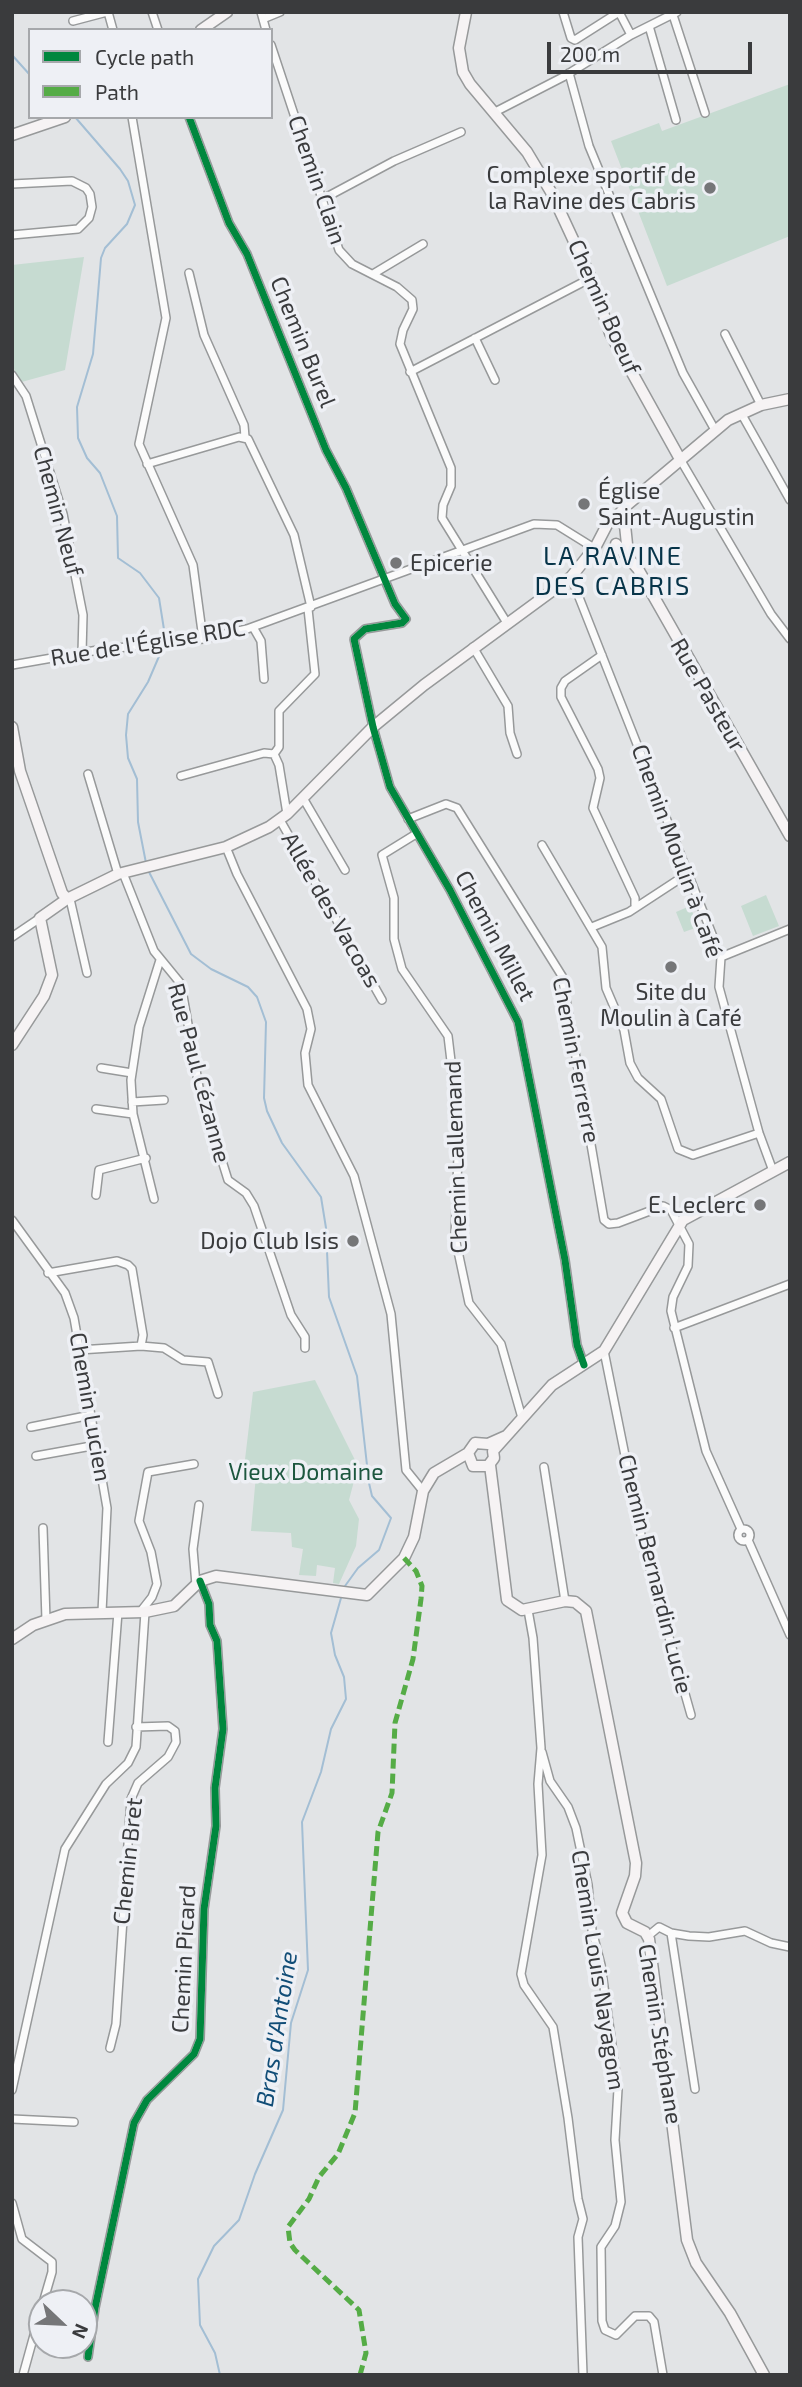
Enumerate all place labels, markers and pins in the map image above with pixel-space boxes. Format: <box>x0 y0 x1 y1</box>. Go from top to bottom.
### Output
place label: Complexe sportif de la Ravine des Cabris <box>487 161 696 215</box>
marker: Complexe sportif de la Ravine des Cabris <box>702 180 718 196</box>
place label: Église Saint-Augustin <box>598 477 754 531</box>
marker: Église Saint-Augustin <box>576 496 592 512</box>
place label: Epicerie <box>410 549 493 577</box>
marker: Epicerie <box>388 555 404 571</box>
marker: Site du Moulin à Café <box>663 959 679 975</box>
place label: Site du Moulin à Café <box>600 978 742 1032</box>
place label: E. Leclerc <box>648 1191 746 1219</box>
marker: E. Leclerc <box>752 1197 768 1213</box>
place label: Dojo Club Isis <box>200 1227 339 1255</box>
marker: Dojo Club Isis <box>345 1233 361 1249</box>

